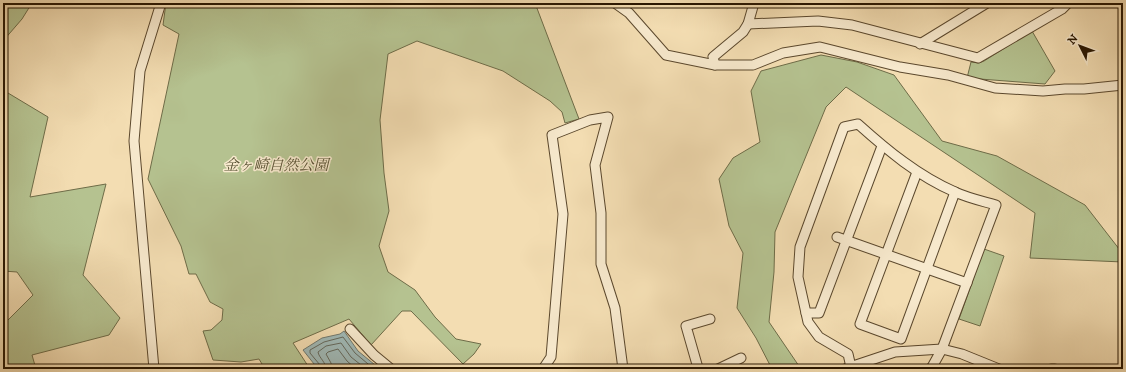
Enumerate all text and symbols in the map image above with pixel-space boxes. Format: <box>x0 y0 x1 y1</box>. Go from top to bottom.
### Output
north arrow <box>1060 26 1100 66</box>
text: N <box>1065 32 1082 48</box>
park label: 金ヶ崎自然公園 <box>223 156 331 175</box>

